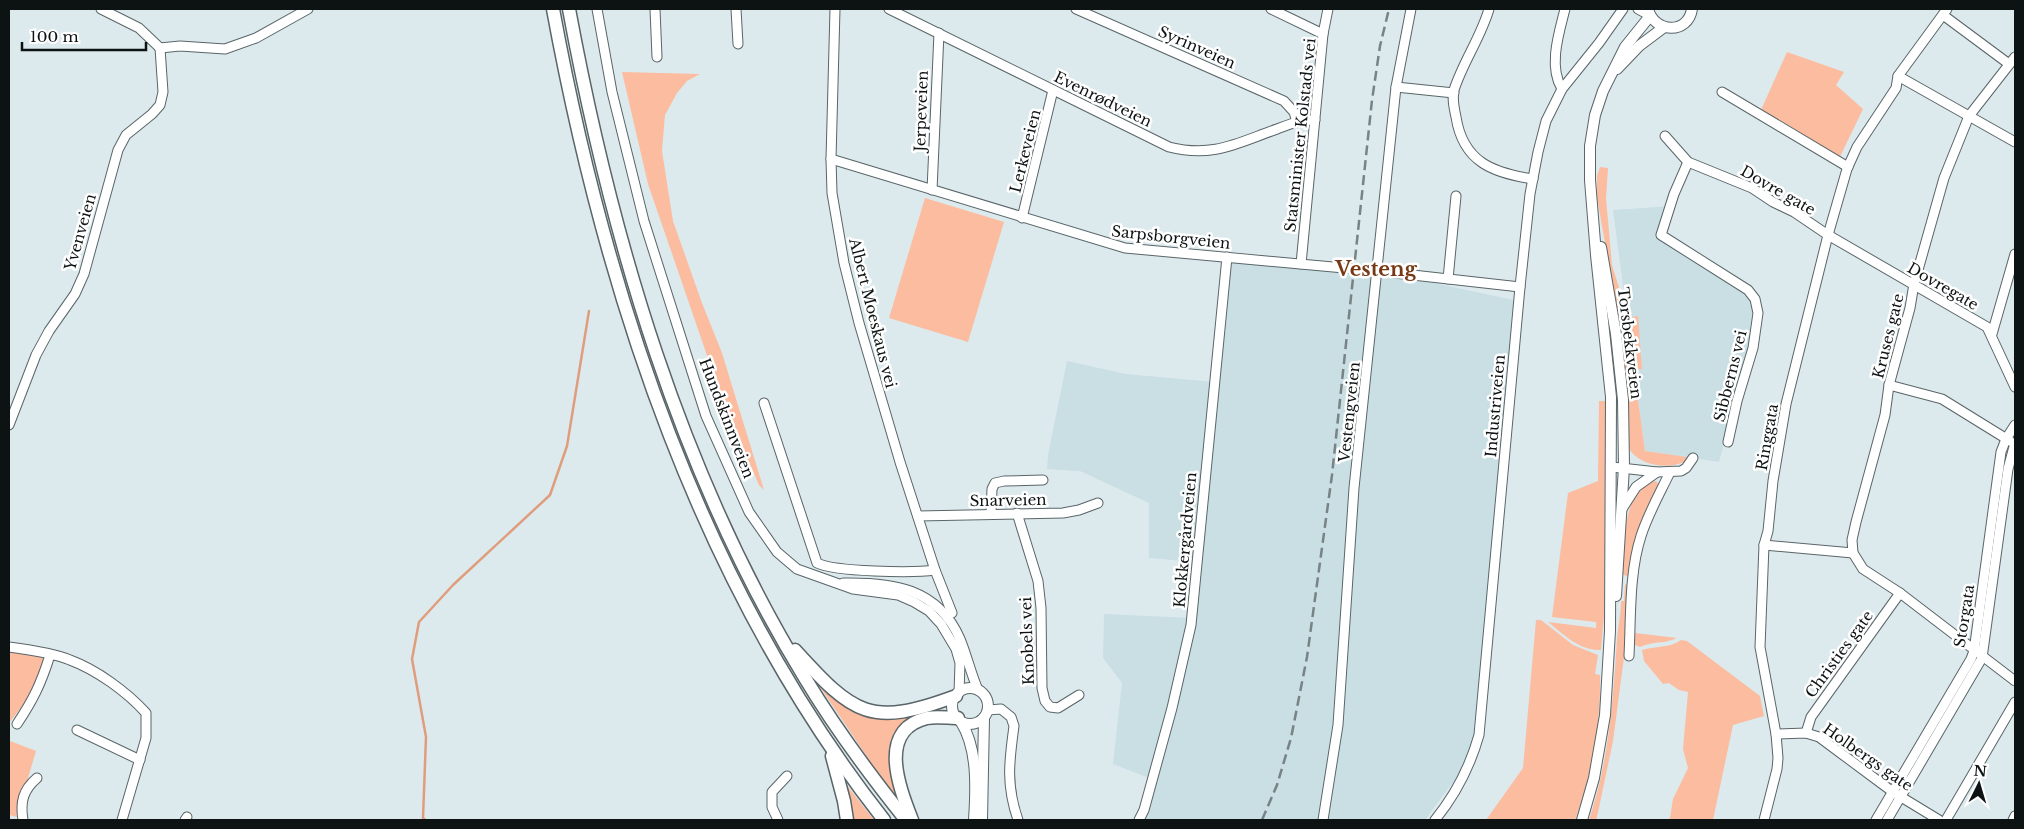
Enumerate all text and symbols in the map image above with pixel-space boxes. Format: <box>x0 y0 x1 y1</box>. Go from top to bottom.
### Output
scale bar <box>22 20 146 52</box>
street label: Syrinveien <box>1155 21 1239 73</box>
text: 100 m <box>30 27 79 46</box>
street label: Statsminister Kolstads vei <box>1280 37 1320 233</box>
street label: Evenrødveien <box>1051 67 1155 131</box>
street label: Jerpeveien <box>910 70 932 154</box>
street label: Lerkeveien <box>1005 107 1045 195</box>
street label: Dovre gate <box>1737 161 1819 219</box>
street label: Yvenveien <box>60 191 100 274</box>
street label: Sarpsborgveien <box>1111 221 1231 253</box>
street label: Albert Moeskaus vei <box>845 235 901 390</box>
district label: Vesteng <box>1334 257 1418 281</box>
street label: Dovregate <box>1904 258 1982 314</box>
street label: Torsbekkveien <box>1614 286 1646 400</box>
street label: Kruses gate <box>1868 292 1908 380</box>
street label: Sibberns vei <box>1709 328 1751 424</box>
street label: Industriveien <box>1481 354 1509 458</box>
street label: Hundskinnveien <box>695 355 759 481</box>
street label: Vestengveien <box>1334 361 1364 464</box>
street label: Ringgata <box>1752 401 1782 472</box>
street label: Klokkergårdveien <box>1170 472 1200 608</box>
street label: Snarveien <box>969 490 1047 510</box>
street label: Storgata <box>1950 582 1978 649</box>
street label: Knobels vei <box>1016 597 1038 685</box>
street label: Christies gate <box>1801 607 1877 701</box>
street label: Holbergs gate <box>1819 719 1917 795</box>
north arrow <box>1954 759 2004 809</box>
text: N <box>1973 762 1987 781</box>

